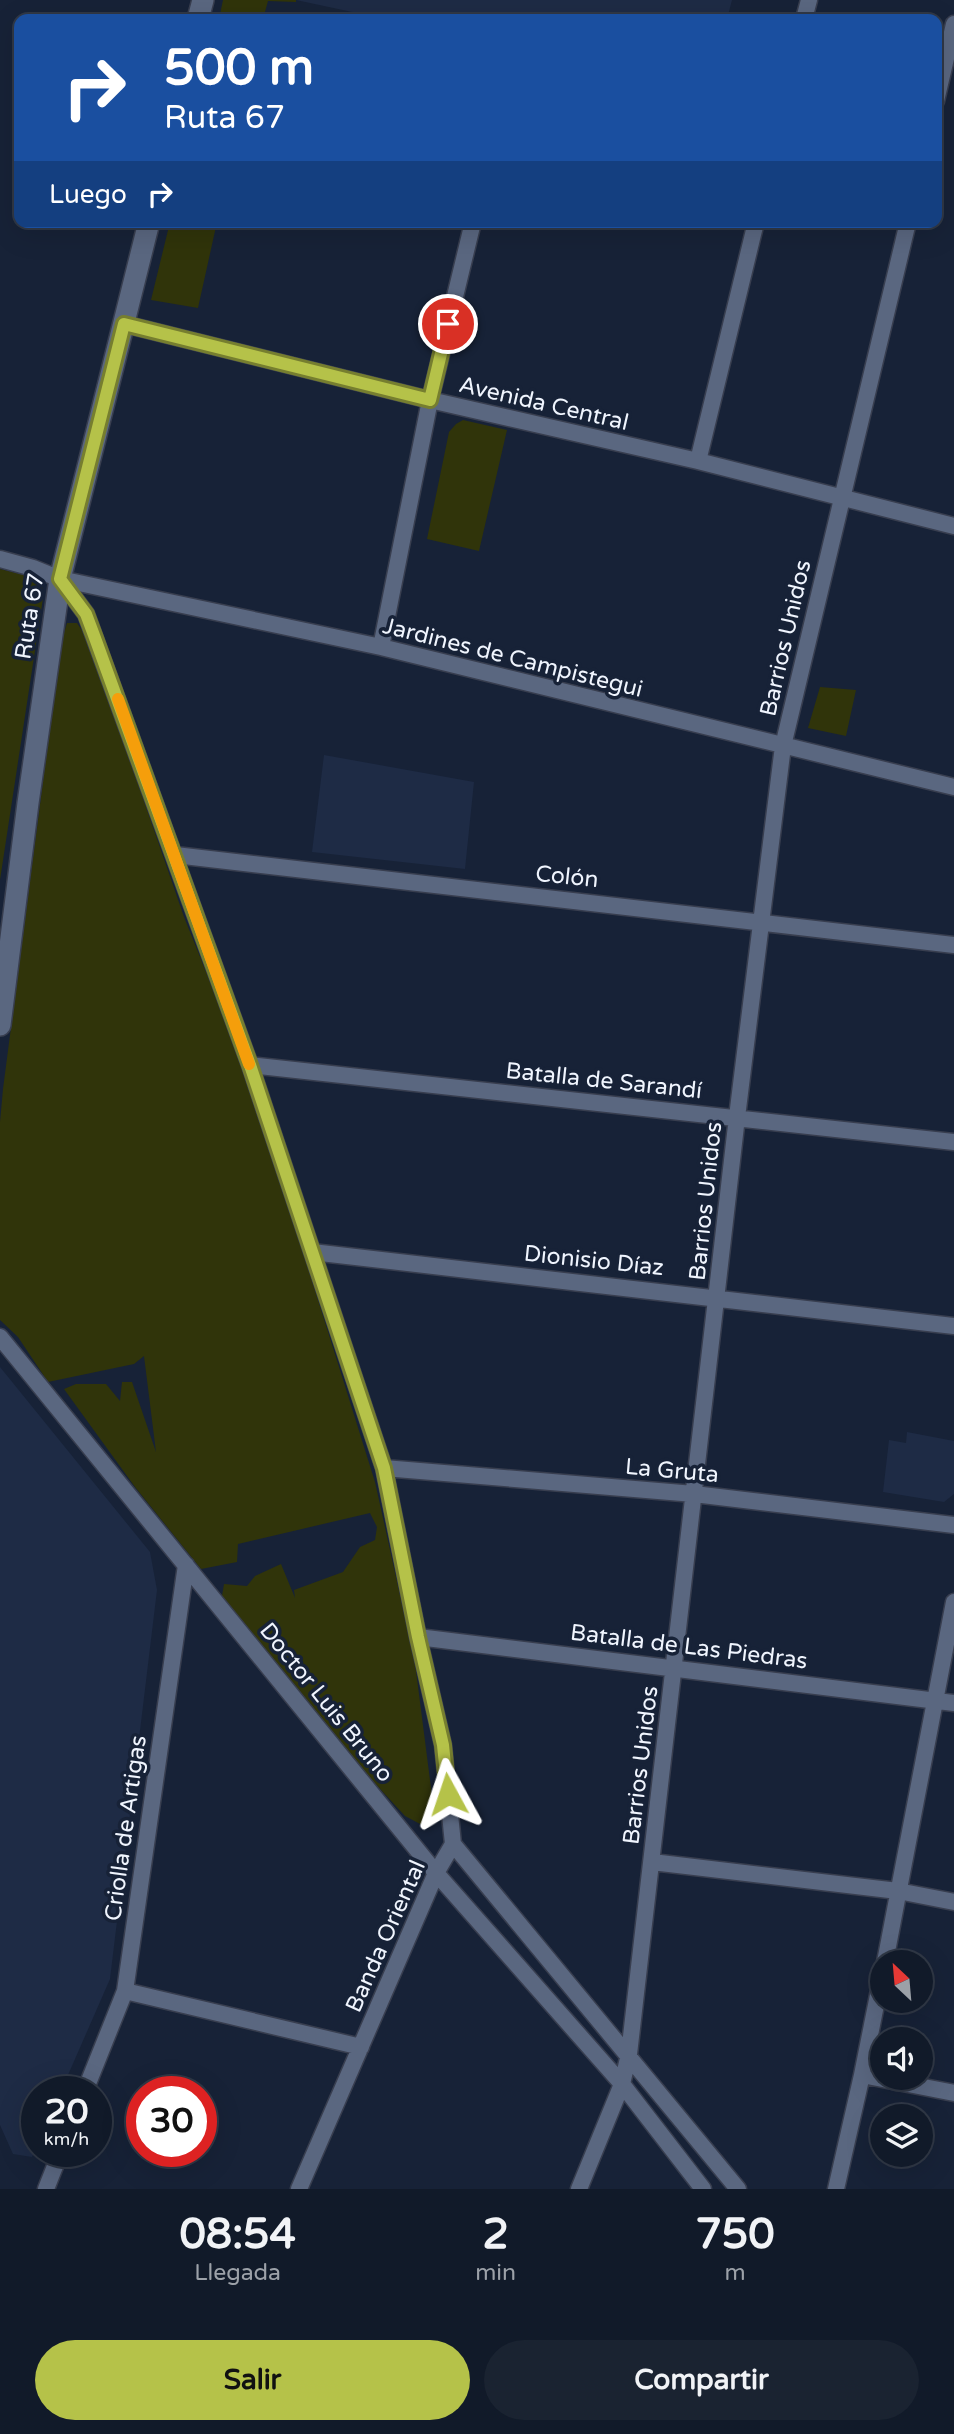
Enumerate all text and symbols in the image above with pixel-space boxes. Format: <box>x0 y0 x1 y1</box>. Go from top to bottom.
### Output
text: 500 m <box>164 39 314 98</box>
icon: right <box>49 42 140 133</box>
text: Ruta 67 <box>164 99 285 137</box>
icon: right <box>141 175 179 213</box>
text: Luego <box>49 179 127 210</box>
pin <box>418 294 478 354</box>
icon: arrive <box>429 305 467 343</box>
street label: Avenida Central <box>456 371 631 437</box>
street label: Barrios Unidos <box>754 557 818 719</box>
street label: Ruta 67 <box>9 571 51 661</box>
street label: Jardines de Campistegui <box>380 612 646 704</box>
street label: Colón <box>534 860 600 894</box>
street label: Batalla de Sarandí <box>504 1057 704 1105</box>
street label: Barrios Unidos <box>684 1120 728 1282</box>
street label: Dionisio Díaz <box>523 1240 665 1282</box>
street label: La Gruta <box>624 1453 720 1489</box>
street label: Doctor Luis Bruno <box>253 1617 399 1788</box>
street label: Batalla de Las Piedras <box>569 1619 809 1675</box>
street label: Barrios Unidos <box>617 1684 665 1846</box>
street label: Criolla de Artigas <box>99 1734 153 1923</box>
position arrow <box>411 1757 485 1831</box>
street label: Banda Oriental <box>340 1856 432 2017</box>
north arrow <box>870 1950 933 2012</box>
map controls <box>870 1950 933 2167</box>
button: sound <box>870 2027 933 2090</box>
speed limit sign: 30 <box>126 2076 217 2167</box>
text: 20 <box>45 2091 88 2133</box>
button: layers <box>870 2104 933 2167</box>
text: km/h <box>44 2128 89 2150</box>
text: 08:54 <box>179 2209 296 2260</box>
text: 2 <box>482 2209 509 2260</box>
text: 750 <box>695 2209 775 2260</box>
text: Llegada <box>194 2259 281 2287</box>
text: min <box>475 2259 516 2287</box>
text: m <box>724 2259 746 2287</box>
button: Salir <box>35 2340 470 2420</box>
button: Compartir <box>484 2340 919 2420</box>

